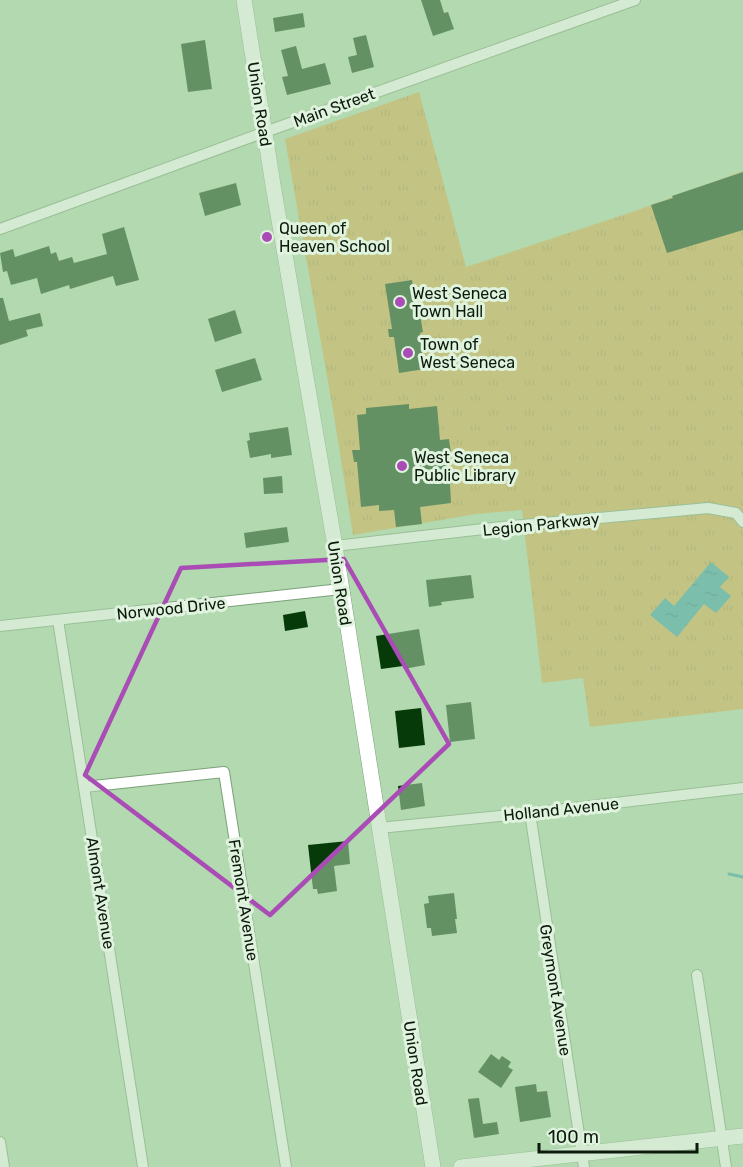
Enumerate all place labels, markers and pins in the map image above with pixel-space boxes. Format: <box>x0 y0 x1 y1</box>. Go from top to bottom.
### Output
place label: Queen of Heaven School <box>279 219 390 256</box>
marker: Queen of Heaven School <box>260 230 274 244</box>
place label: West Seneca Town Hall <box>412 284 507 321</box>
marker: West Seneca Town Hall <box>393 295 407 309</box>
place label: Town of West Seneca <box>420 335 515 372</box>
marker: Town of West Seneca <box>401 346 415 360</box>
place label: West Seneca Public Library <box>414 448 516 485</box>
marker: West Seneca Public Library <box>395 459 409 473</box>

